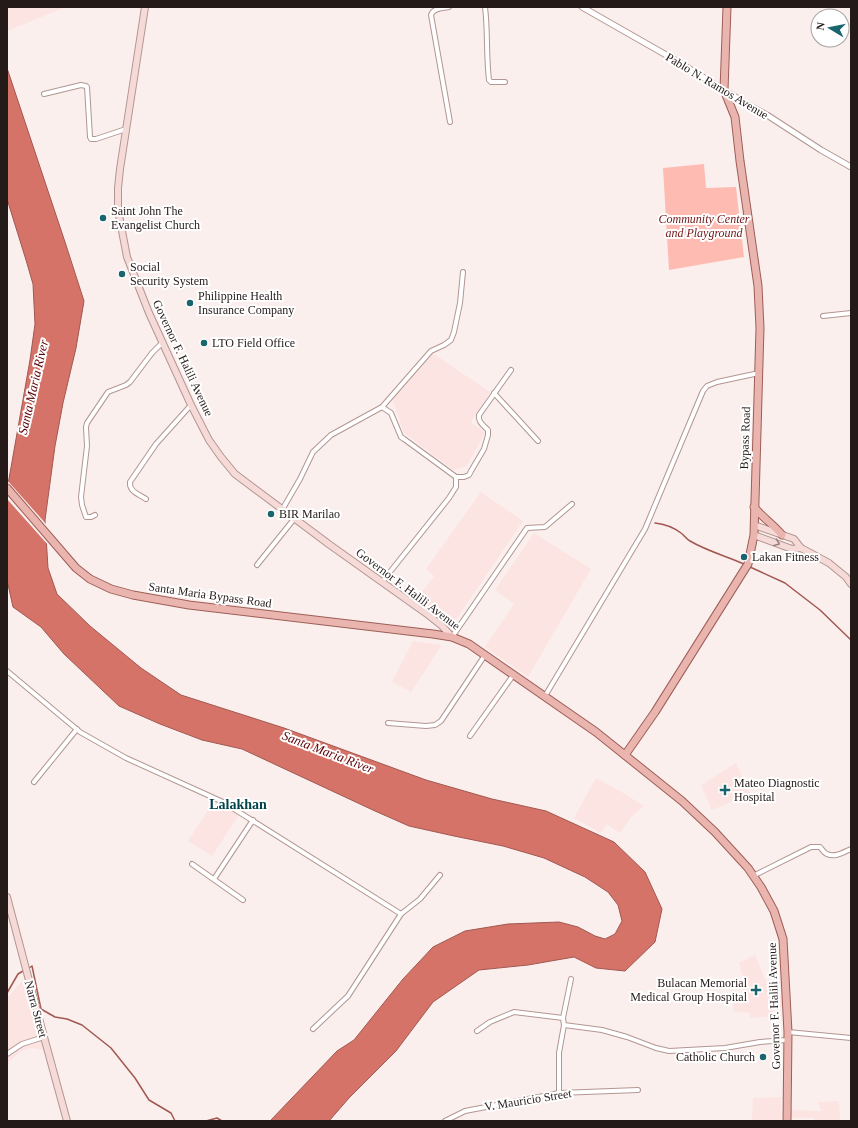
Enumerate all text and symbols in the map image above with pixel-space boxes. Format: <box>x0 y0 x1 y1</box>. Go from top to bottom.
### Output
north arrow <box>810 8 850 48</box>
text: N <box>814 21 827 31</box>
street label: Pablo N. Ramos Avenue <box>663 50 771 122</box>
place label: Saint John The Evangelist Church <box>111 204 200 232</box>
park label: Community Center and Playground <box>659 212 750 240</box>
marker: Saint John The Evangelist Church <box>98 213 108 223</box>
place label: Social Security System <box>130 260 209 288</box>
marker: Social Security System <box>117 269 127 279</box>
place label: Philippine Health Insurance Company <box>198 289 294 317</box>
street label: Governor F. Halili Avenue <box>150 298 216 418</box>
marker: Philippine Health Insurance Company <box>185 298 195 308</box>
place label: LTO Field Office <box>212 336 295 350</box>
water label: Santa Maria River <box>15 337 51 436</box>
marker: LTO Field Office <box>199 338 209 348</box>
street label: Bypass Road <box>737 406 753 470</box>
place label: BIR Marilao <box>279 507 340 521</box>
marker: BIR Marilao <box>266 509 276 519</box>
one-way arrow <box>774 539 781 547</box>
street label: Governor F. Halili Avenue <box>353 545 463 633</box>
place label: Lakan Fitness <box>752 550 819 564</box>
marker: Lakan Fitness <box>739 552 749 562</box>
street label: Santa Maria Bypass Road <box>147 579 273 611</box>
water label: Santa Maria River <box>280 728 377 777</box>
place label: Mateo Diagnostic Hospital <box>734 776 820 804</box>
marker: Mateo Diagnostic Hospital <box>719 784 731 796</box>
district label: Lalakhan <box>209 797 267 812</box>
street label: Governor F. Halili Avenue <box>765 942 783 1070</box>
place label: Bulacan Memorial Medical Group Hospital <box>630 976 748 1004</box>
street label: Narra Street <box>22 979 50 1040</box>
marker: Bulacan Memorial Medical Group Hospital <box>750 984 762 996</box>
place label: Catholic Church <box>676 1050 755 1064</box>
marker: Catholic Church <box>758 1052 768 1062</box>
street label: V. Mauricio Street <box>483 1086 573 1114</box>

